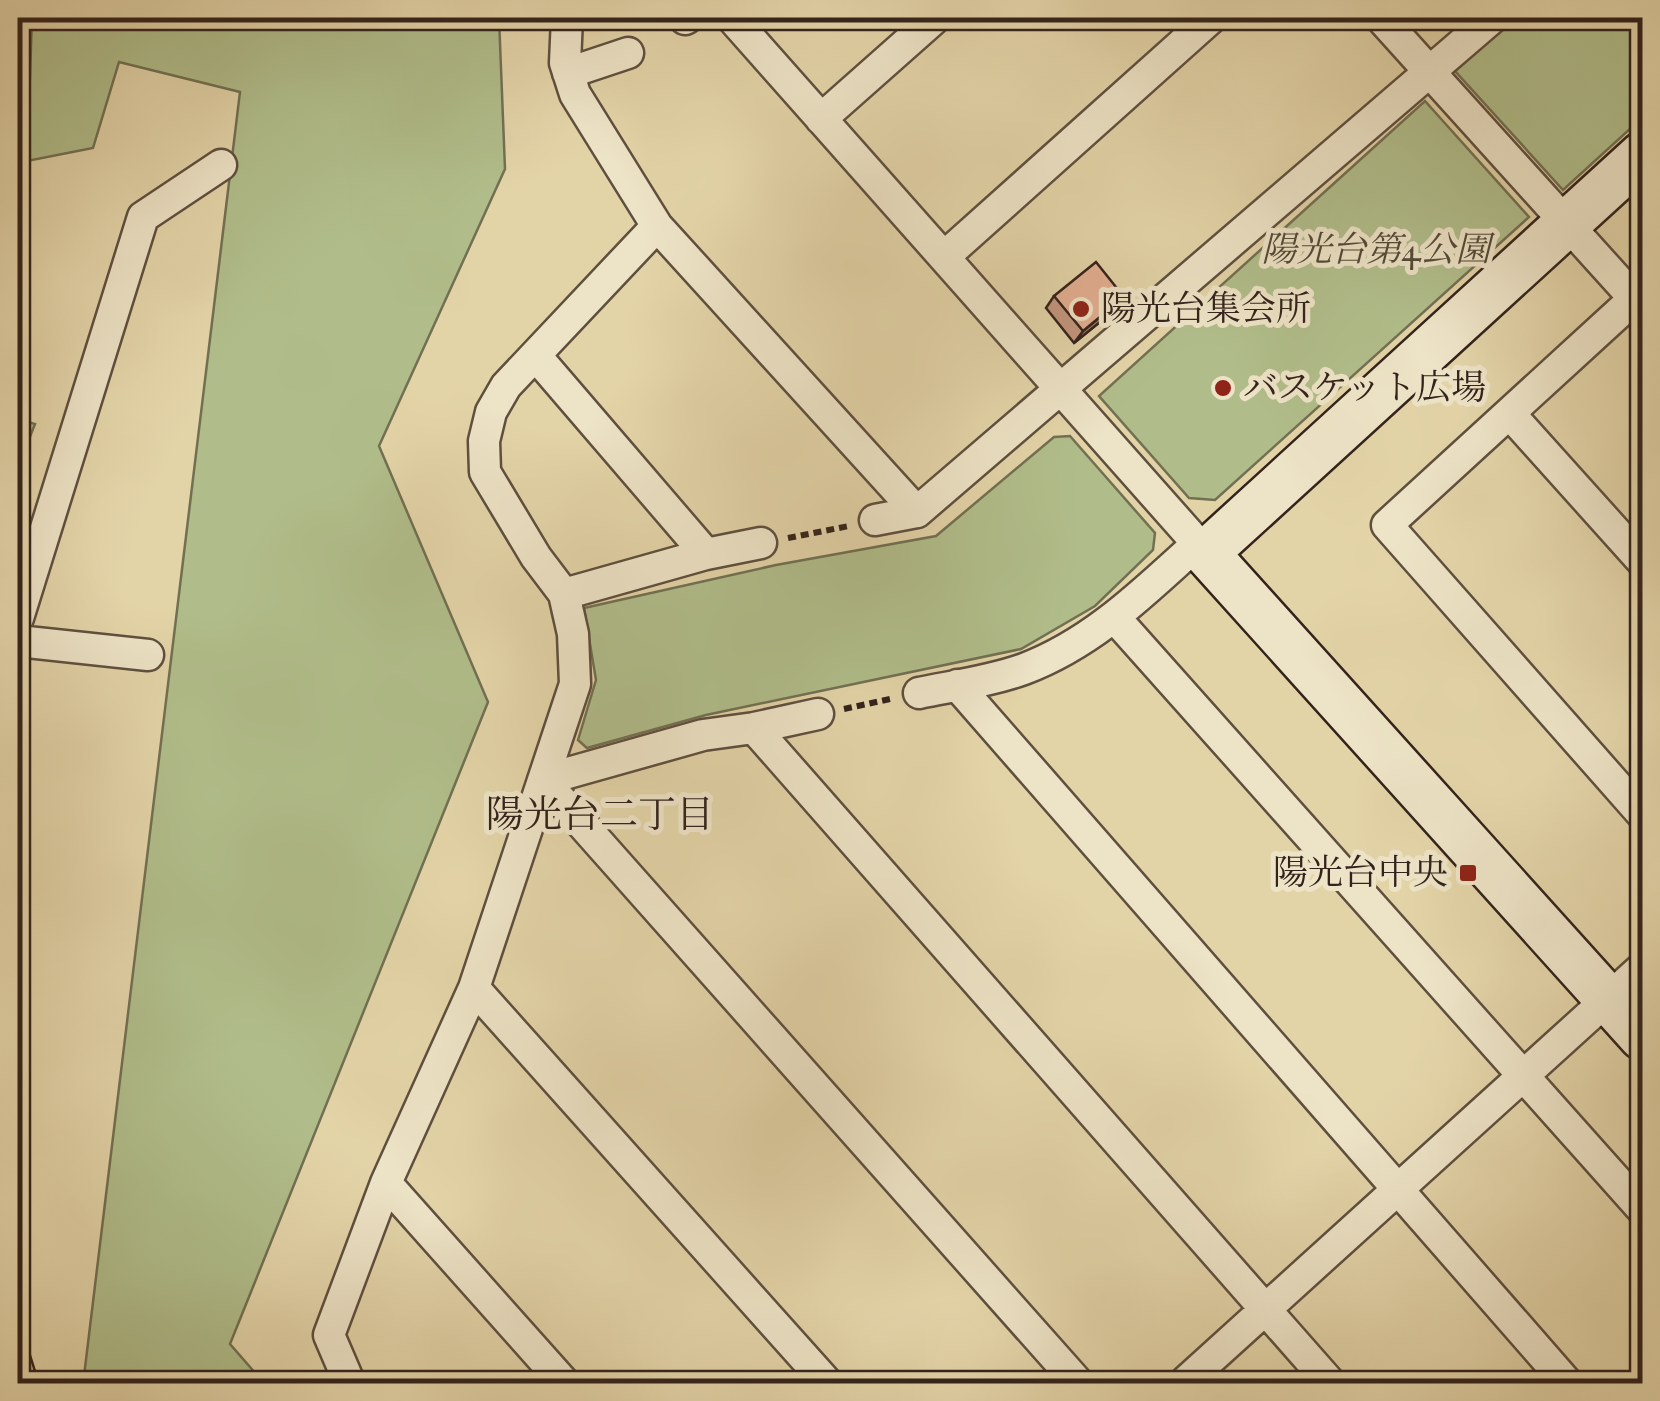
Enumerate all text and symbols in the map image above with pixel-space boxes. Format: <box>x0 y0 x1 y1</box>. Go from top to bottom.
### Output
park label: 陽光台第4公園 <box>1262 228 1495 272</box>
place label: 陽光台集会所 <box>1101 287 1311 331</box>
marker: 陽光台集会所 <box>1070 298 1092 320</box>
place label: バスケット広場 <box>1243 366 1486 410</box>
marker: バスケット広場 <box>1212 377 1234 399</box>
district label: 陽光台二丁目 <box>486 791 714 839</box>
place label: 陽光台中央 <box>1273 851 1448 895</box>
marker: 陽光台中央 <box>1457 862 1479 884</box>

